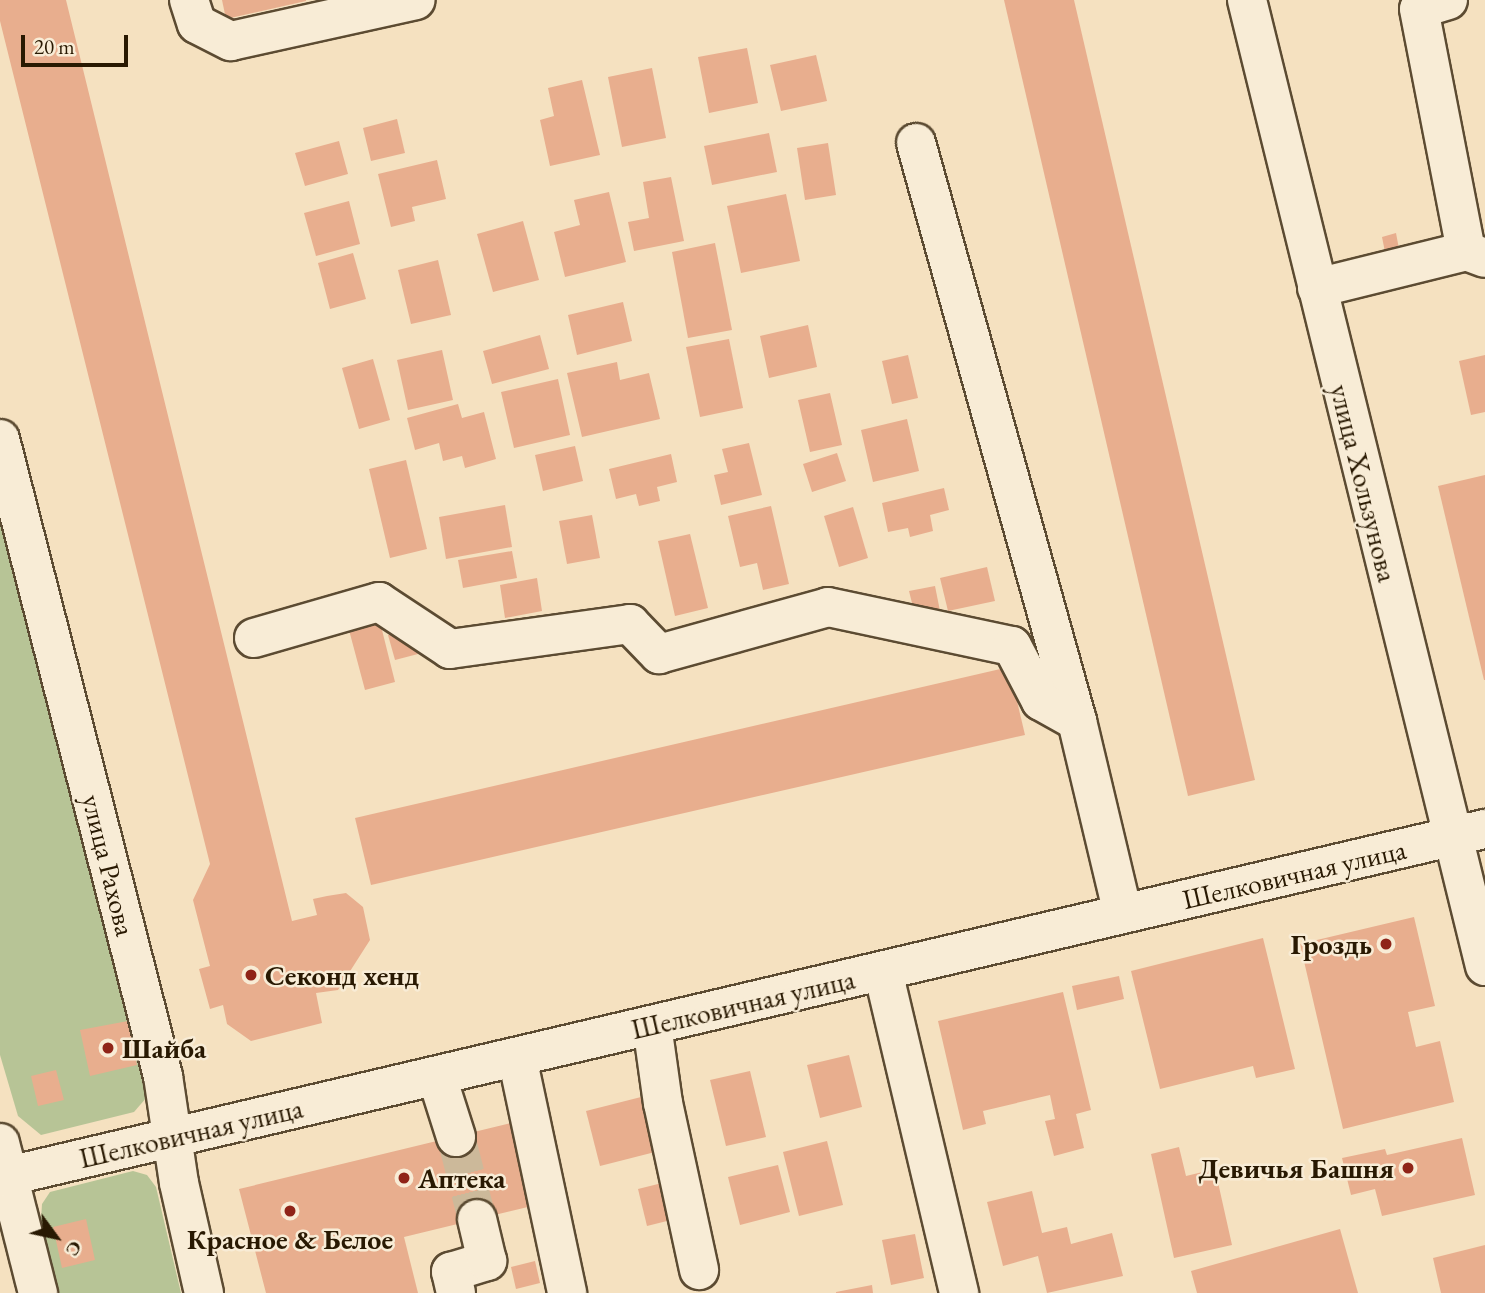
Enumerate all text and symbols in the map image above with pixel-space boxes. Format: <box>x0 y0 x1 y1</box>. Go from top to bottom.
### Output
scale bar <box>24 21 131 65</box>
text: 20 m <box>34 33 75 60</box>
street label: улица Хользунова <box>1323 381 1405 585</box>
street label: улица Рахова <box>75 791 143 939</box>
street label: Шелковичная улица <box>1179 832 1409 916</box>
place label: Гроздь <box>1291 927 1372 961</box>
marker: Гроздь <box>1378 936 1394 952</box>
place label: Секонд хенд <box>265 958 419 992</box>
street label: Шелковичная улица <box>628 962 858 1046</box>
marker: Секонд хенд <box>243 967 259 983</box>
place label: Шайба <box>122 1031 206 1065</box>
marker: Шайба <box>100 1040 116 1056</box>
street label: Шелковичная улица <box>76 1091 306 1175</box>
place label: Девичья Башня <box>1198 1151 1394 1185</box>
marker: Девичья Башня <box>1400 1160 1416 1176</box>
place label: Аптека <box>418 1161 506 1195</box>
marker: Аптека <box>396 1170 412 1186</box>
north arrow <box>21 1202 91 1272</box>
marker: Красное & Белое <box>282 1203 298 1219</box>
place label: Красное & Белое <box>187 1222 393 1256</box>
text: С <box>60 1236 88 1261</box>

